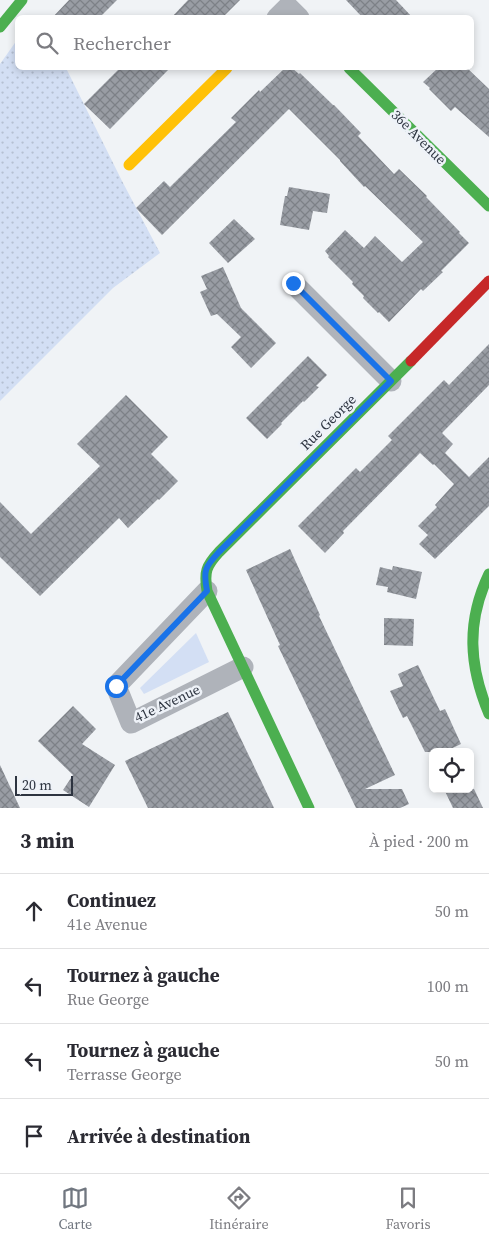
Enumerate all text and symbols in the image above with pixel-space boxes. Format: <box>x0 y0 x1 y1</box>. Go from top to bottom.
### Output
search box <box>15 15 474 70</box>
icon: search <box>33 29 61 57</box>
text: Rechercher <box>73 30 171 56</box>
street label: 36e Avenue <box>387 105 451 169</box>
route end <box>282 272 305 295</box>
street label: Rue George <box>296 390 360 454</box>
route start <box>105 675 128 698</box>
street label: 41e Avenue <box>131 679 203 727</box>
map controls <box>429 748 474 793</box>
button: locate <box>429 748 474 793</box>
scale bar <box>15 773 72 796</box>
text: 20 m <box>22 775 52 795</box>
text: 3 min <box>20 826 75 855</box>
text: À pied · 200 m <box>369 830 469 852</box>
text: Continuez <box>67 887 156 913</box>
icon: ahead <box>20 897 48 925</box>
text: 50 m <box>435 900 469 922</box>
text: 41e Avenue <box>67 913 147 935</box>
text: Tournez à gauche <box>67 962 220 988</box>
icon: left <box>20 972 48 1000</box>
text: 100 m <box>427 975 469 997</box>
text: Rue George <box>67 988 149 1010</box>
text: Tournez à gauche <box>67 1037 220 1063</box>
icon: left <box>20 1047 48 1075</box>
text: 50 m <box>435 1050 469 1072</box>
text: Terrasse George <box>67 1063 182 1085</box>
icon: arrive <box>20 1122 48 1150</box>
text: Arrivée à destination <box>67 1123 250 1149</box>
tab: Carte <box>58 1184 92 1234</box>
tab: Itinéraire <box>209 1184 269 1234</box>
tab: Favoris <box>385 1184 431 1234</box>

